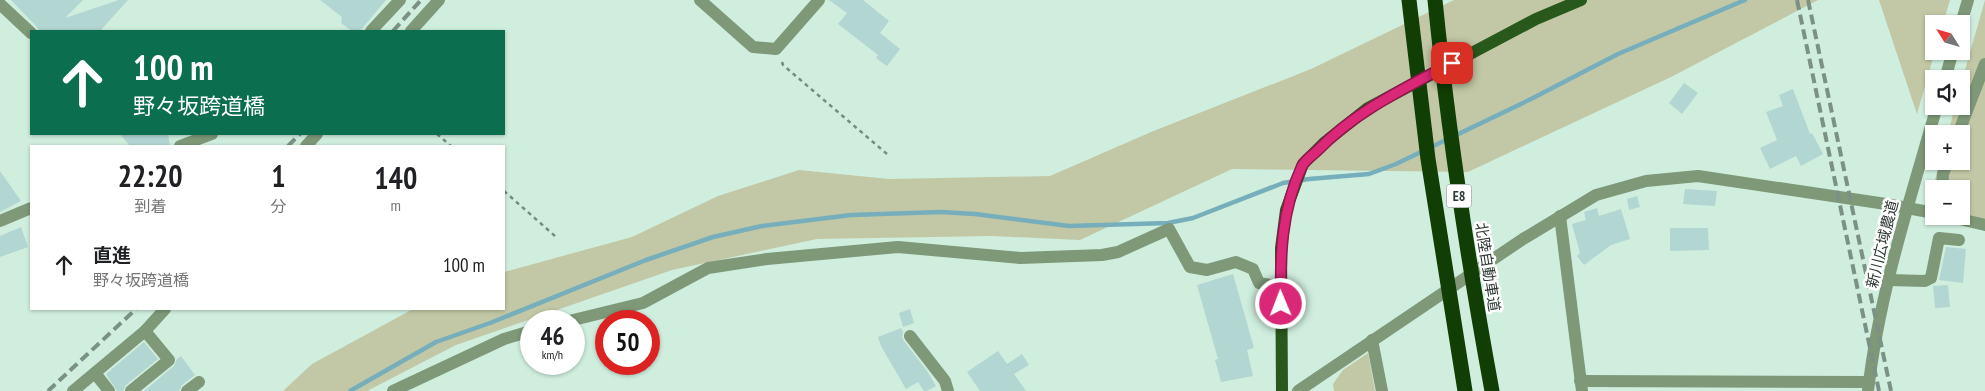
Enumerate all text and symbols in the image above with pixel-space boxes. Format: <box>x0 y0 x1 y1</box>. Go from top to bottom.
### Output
north arrow <box>1925 15 1970 60</box>
map controls <box>1925 15 1970 225</box>
pin <box>1431 42 1473 84</box>
text: 100 m <box>133 44 214 90</box>
icon: arrive <box>1438 49 1466 77</box>
icon: ahead <box>50 50 115 115</box>
button: sound <box>1925 70 1970 115</box>
text: 野々坂跨道橋 <box>133 92 265 120</box>
button: + <box>1925 125 1970 170</box>
text: 22:20 <box>118 156 183 195</box>
text: 1 <box>271 156 286 195</box>
text: 140 <box>374 158 417 197</box>
button: − <box>1925 180 1970 225</box>
road number: E8 <box>1446 185 1472 208</box>
text: m <box>391 195 401 215</box>
text: 到着 <box>134 196 166 216</box>
text: 分 <box>270 196 286 216</box>
street label: 新川広域農道 <box>1862 198 1902 290</box>
street label: 北陸自動車道 <box>1472 221 1504 313</box>
text: 直進 <box>93 243 131 267</box>
icon: ahead <box>50 251 78 279</box>
text: 100 m <box>443 253 485 277</box>
text: 野々坂跨道橋 <box>93 270 189 290</box>
position arrow <box>1254 277 1306 329</box>
speed limit sign: 50 <box>595 310 660 375</box>
text: 46 <box>541 320 564 352</box>
text: km/h <box>542 347 563 362</box>

